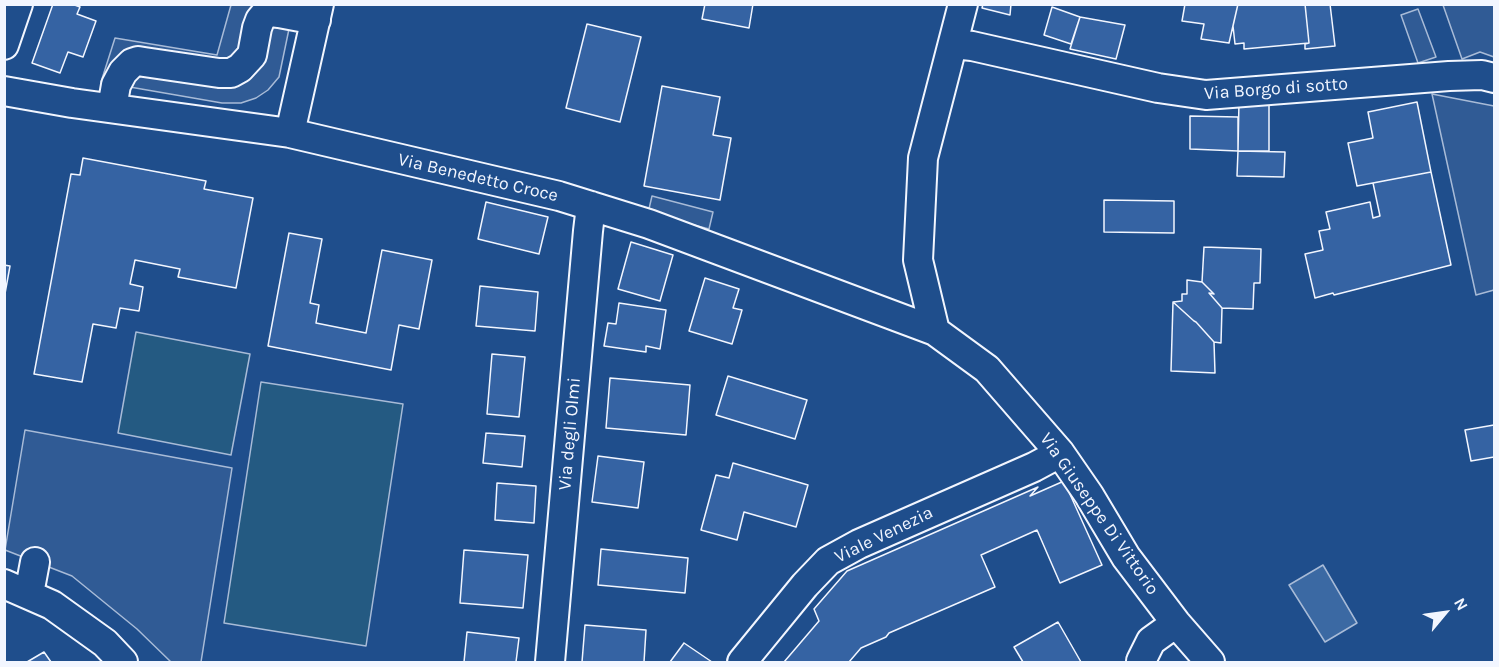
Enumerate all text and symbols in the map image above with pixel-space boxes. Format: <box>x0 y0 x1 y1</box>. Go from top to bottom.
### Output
street label: Via Borgo di sotto <box>1203 73 1349 105</box>
street label: Via Benedetto Croce <box>396 149 560 207</box>
street label: Via degli Olmi <box>554 377 586 491</box>
street label: Via Giuseppe Di Vittorio <box>1035 429 1163 599</box>
street label: Viale Venezia <box>831 502 937 568</box>
north arrow <box>1415 583 1475 643</box>
text: N <box>1450 594 1472 614</box>

